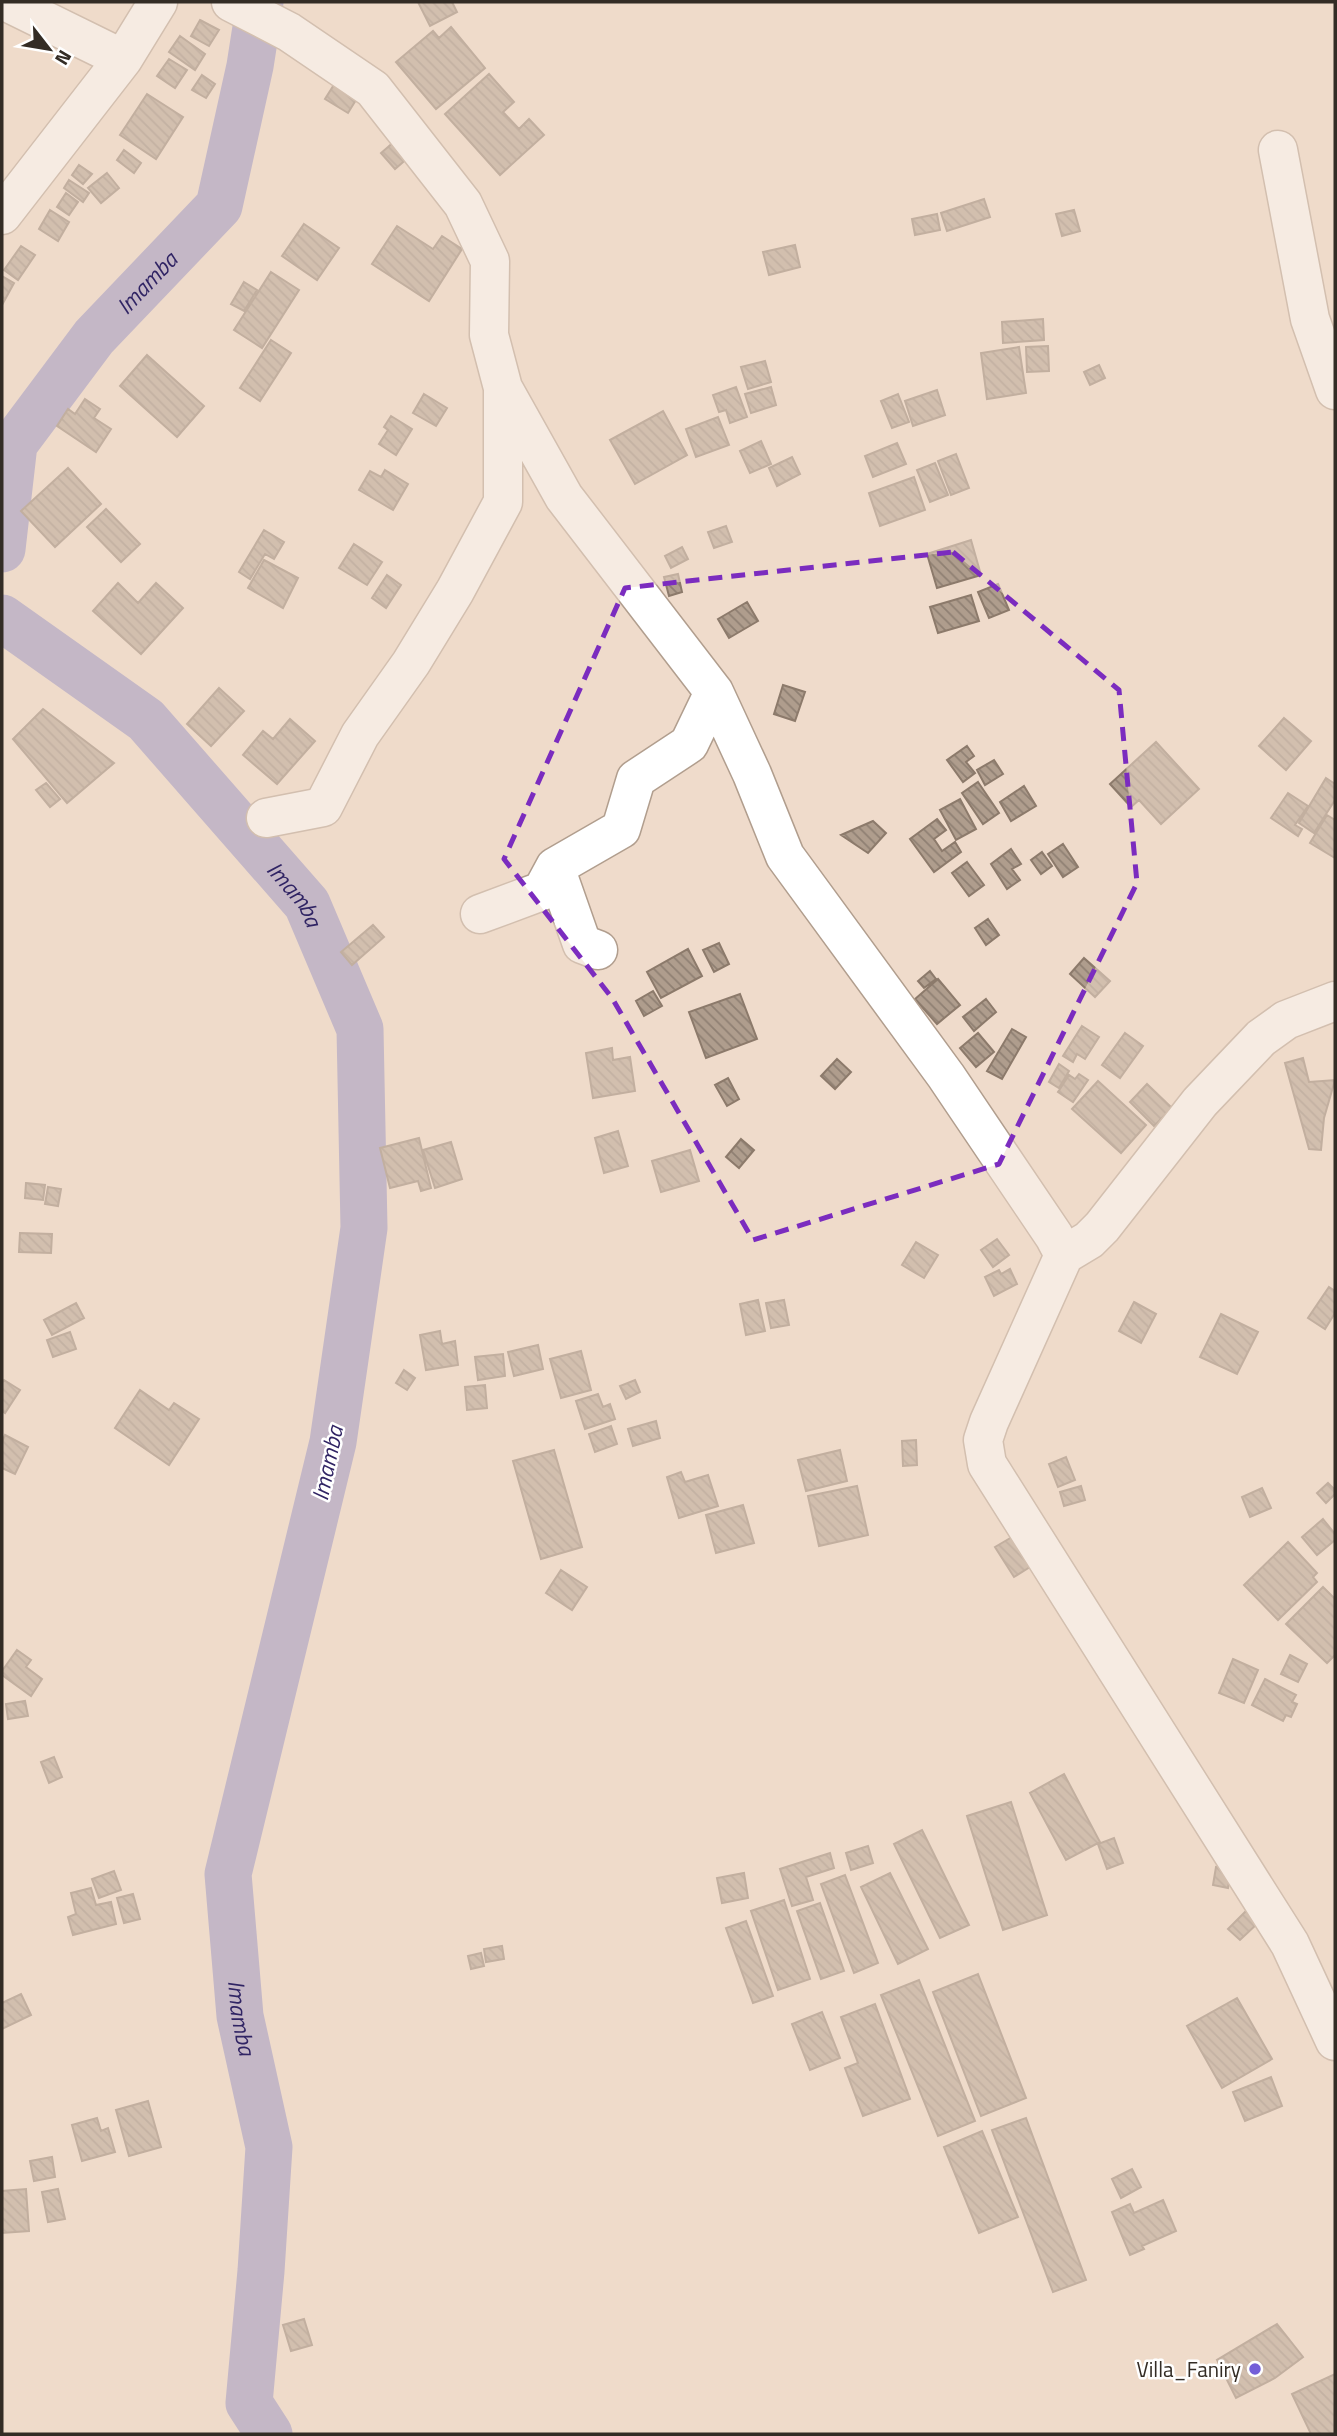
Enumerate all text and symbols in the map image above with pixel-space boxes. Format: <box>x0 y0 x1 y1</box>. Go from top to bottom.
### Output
north arrow <box>14 14 84 84</box>
text: N <box>48 45 80 71</box>
water label: Imamba <box>108 242 186 322</box>
water label: Imamba <box>259 853 333 933</box>
water label: Imamba <box>302 1421 352 1504</box>
water label: Imamba <box>220 1979 266 2060</box>
place label: Villa_Faniry <box>1137 2353 1241 2385</box>
marker: Villa_Faniry <box>1247 2361 1263 2377</box>

